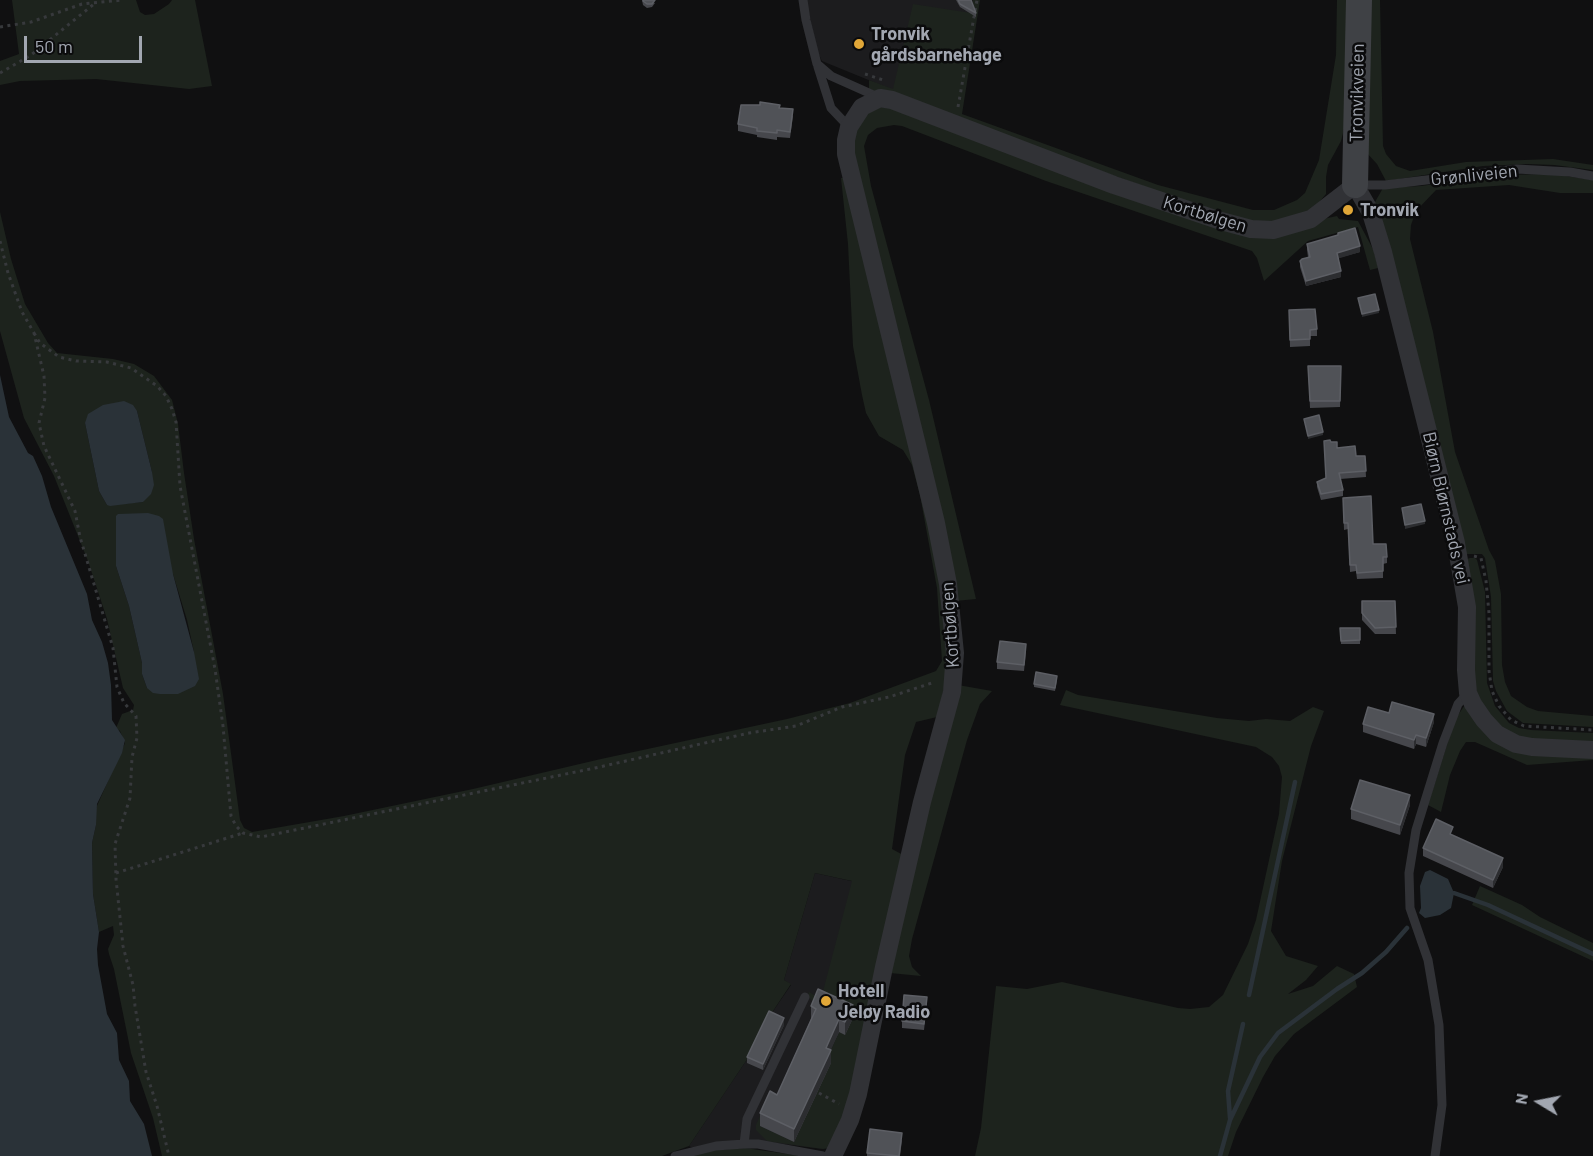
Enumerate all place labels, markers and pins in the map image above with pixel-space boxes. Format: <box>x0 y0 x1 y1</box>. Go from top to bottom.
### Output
place label: Tronvik gårdsbarnehage <box>871 23 1002 66</box>
marker: Tronvik gårdsbarnehage <box>852 37 866 51</box>
place label: Tronvik <box>1360 199 1419 221</box>
marker: Tronvik <box>1341 203 1355 217</box>
place label: Hotell Jeløy Radio <box>838 980 930 1022</box>
marker: Hotell Jeløy Radio <box>819 994 833 1008</box>

